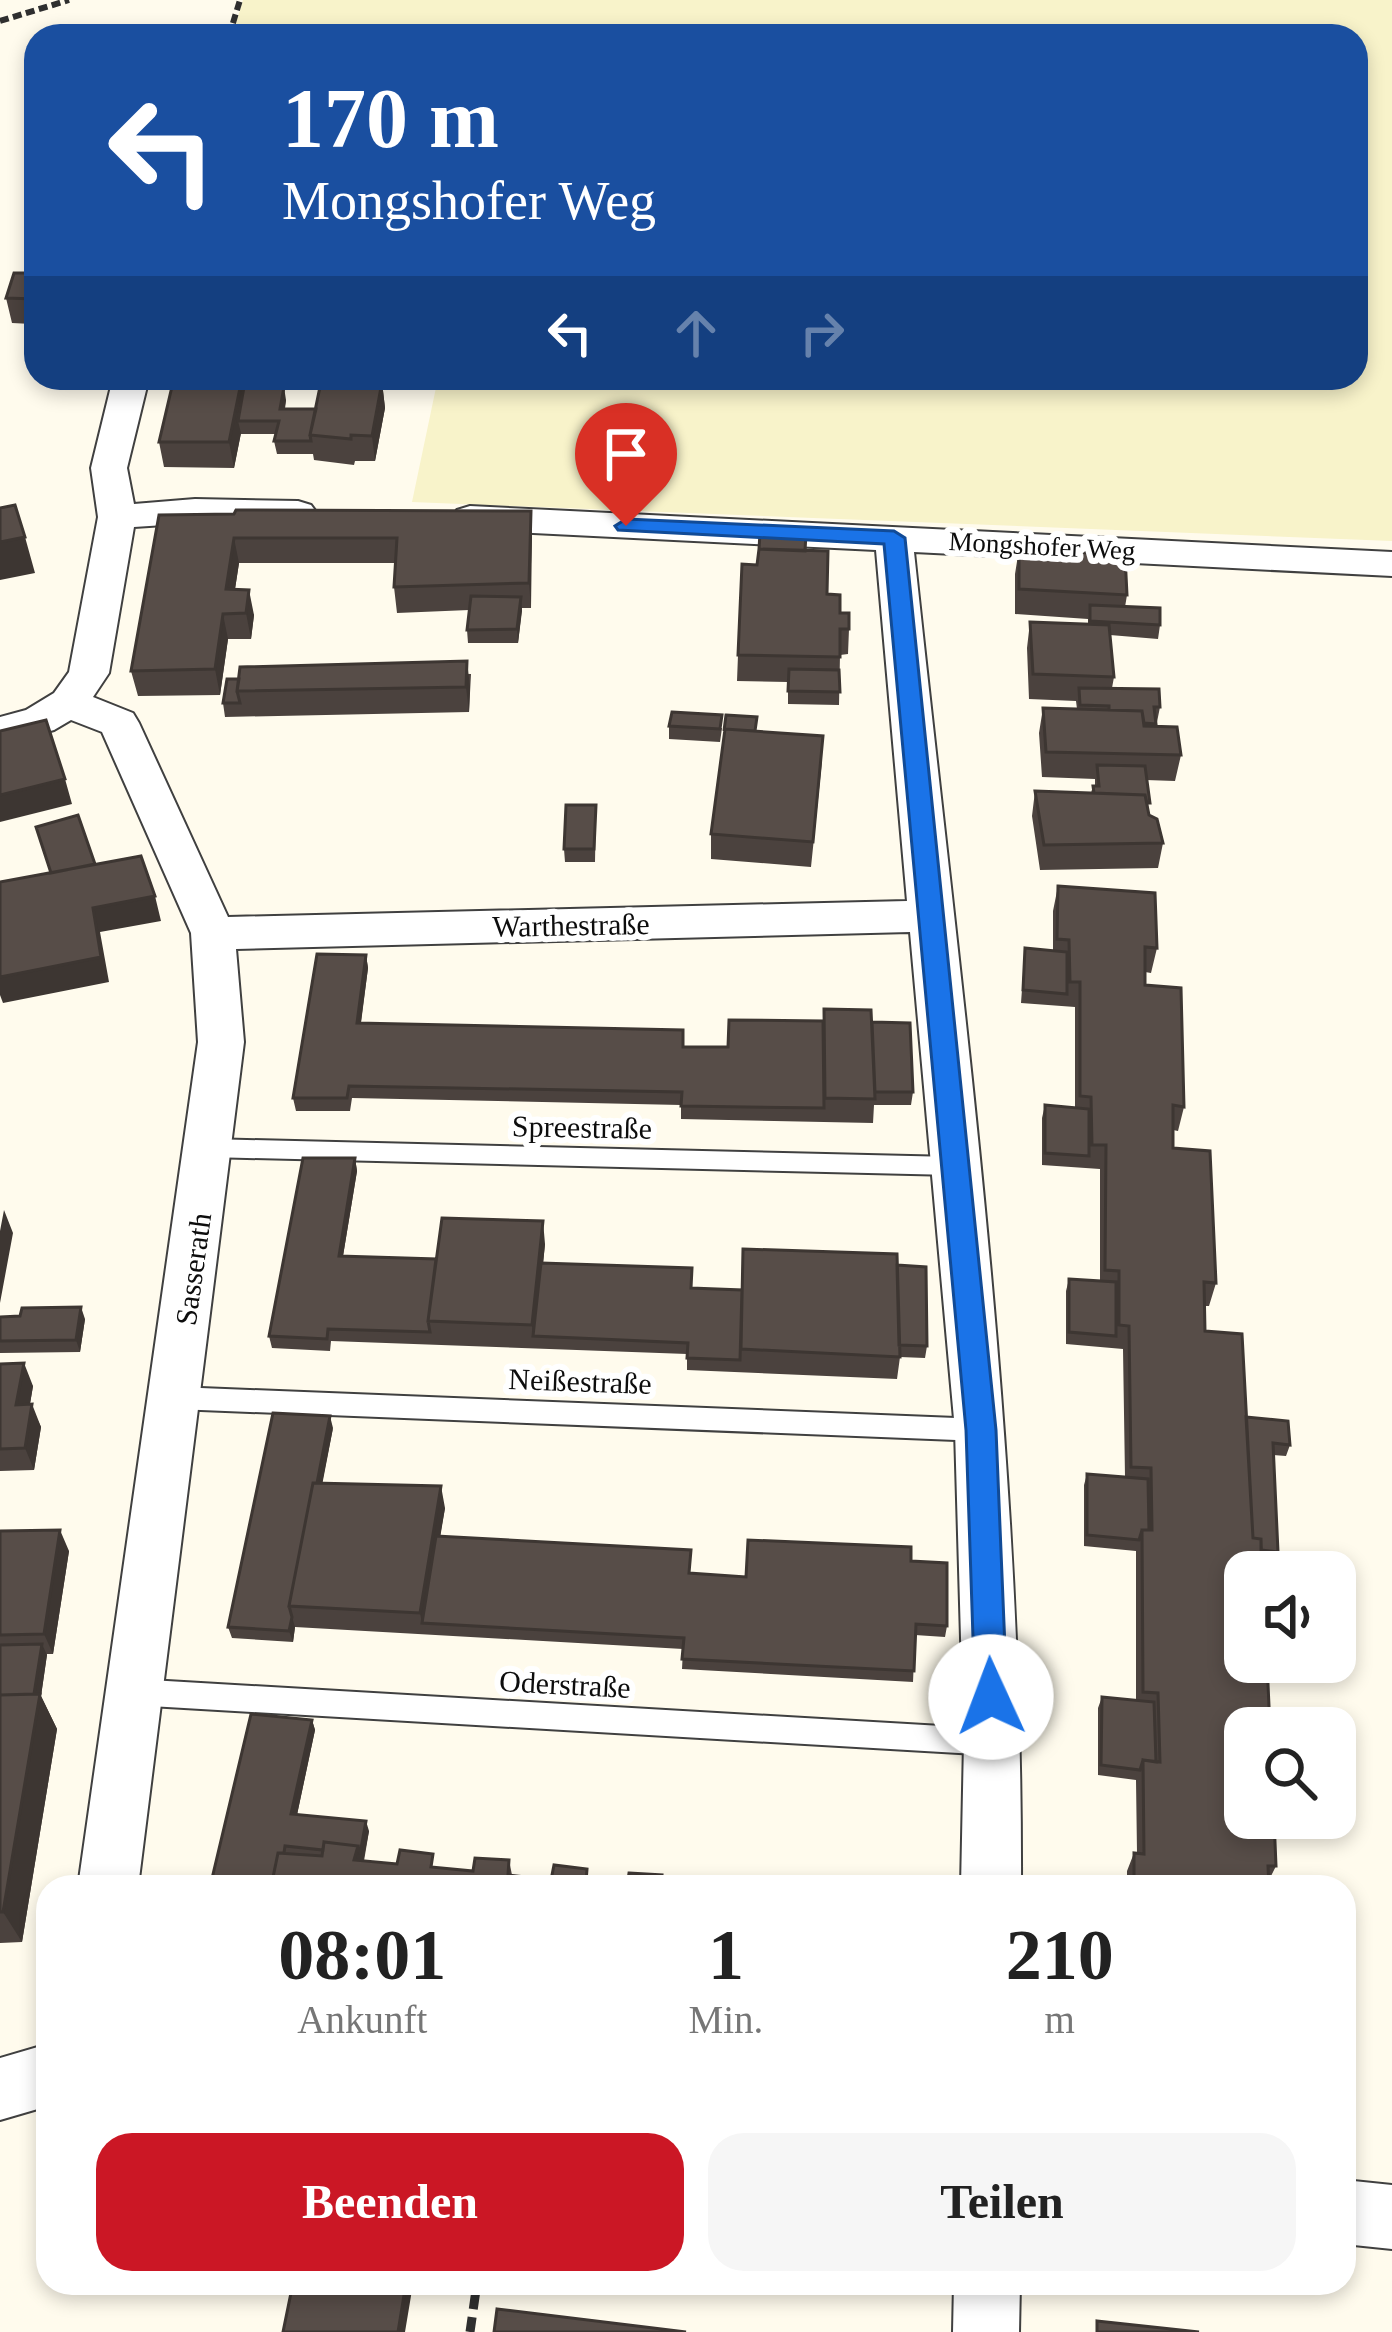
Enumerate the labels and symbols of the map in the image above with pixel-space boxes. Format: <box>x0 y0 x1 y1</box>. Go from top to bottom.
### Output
pin <box>575 403 677 526</box>
street label: Mongshofer Weg <box>948 526 1136 566</box>
street label: Warthestraße <box>492 907 650 943</box>
street label: Spreestraße <box>512 1109 652 1145</box>
street label: Sasserath <box>169 1211 217 1327</box>
street label: Neißestraße <box>508 1362 652 1400</box>
position arrow <box>928 1634 1054 1760</box>
street label: Oderstraße <box>498 1664 632 1704</box>

